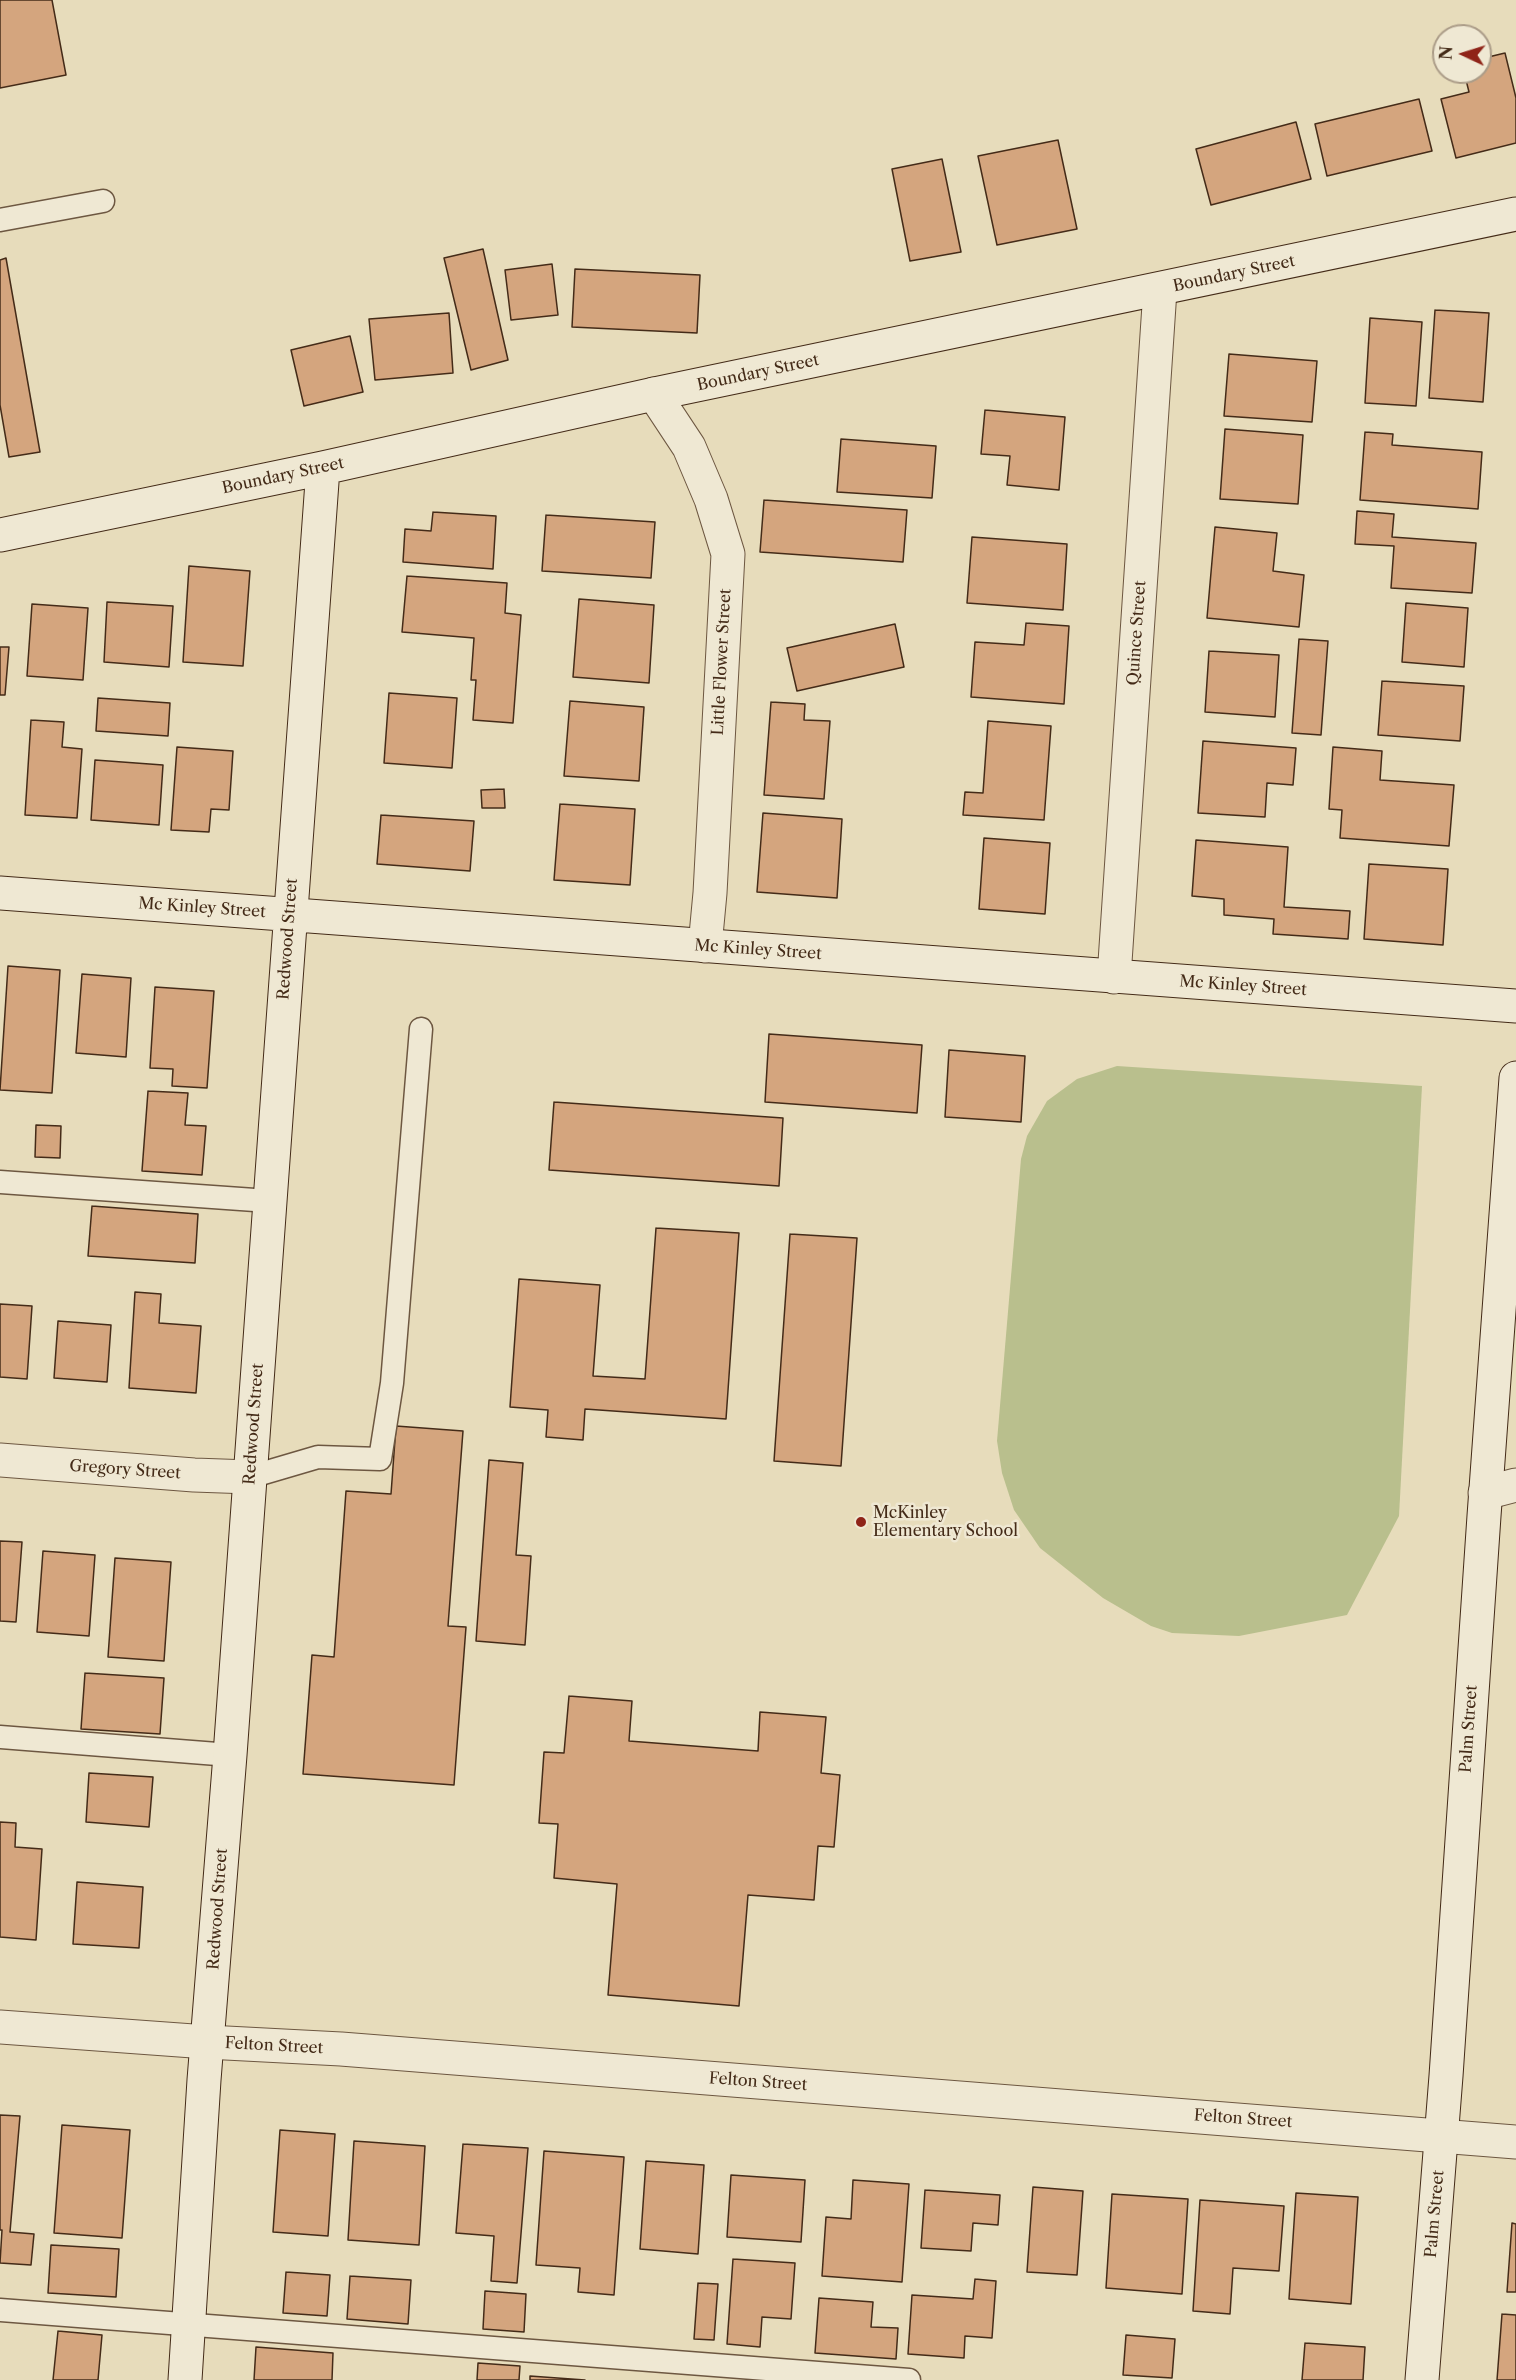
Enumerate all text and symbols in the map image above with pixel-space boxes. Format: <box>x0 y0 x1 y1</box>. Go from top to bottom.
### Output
north arrow <box>1432 24 1492 84</box>
text: N <box>1436 45 1456 61</box>
street label: Boundary Street <box>1171 252 1297 296</box>
street label: Boundary Street <box>695 351 821 395</box>
street label: Boundary Street <box>220 454 346 498</box>
street label: Quince Street <box>1124 580 1150 686</box>
street label: Little Flower Street <box>709 588 735 736</box>
street label: Redwood Street <box>274 877 302 1001</box>
street label: Mc Kinley Street <box>138 894 266 922</box>
street label: Mc Kinley Street <box>694 936 822 964</box>
street label: Mc Kinley Street <box>1179 972 1307 1000</box>
street label: Redwood Street <box>240 1362 268 1486</box>
street label: Gregory Street <box>69 1457 181 1483</box>
place label: McKinley Elementary School <box>873 1503 1018 1541</box>
marker: McKinley Elementary School <box>854 1515 868 1529</box>
street label: Palm Street <box>1456 1684 1482 1774</box>
street label: Redwood Street <box>204 1847 232 1971</box>
street label: Felton Street <box>224 2034 324 2058</box>
street label: Felton Street <box>708 2069 808 2095</box>
street label: Felton Street <box>1193 2106 1293 2132</box>
street label: Palm Street <box>1422 2169 1448 2259</box>

